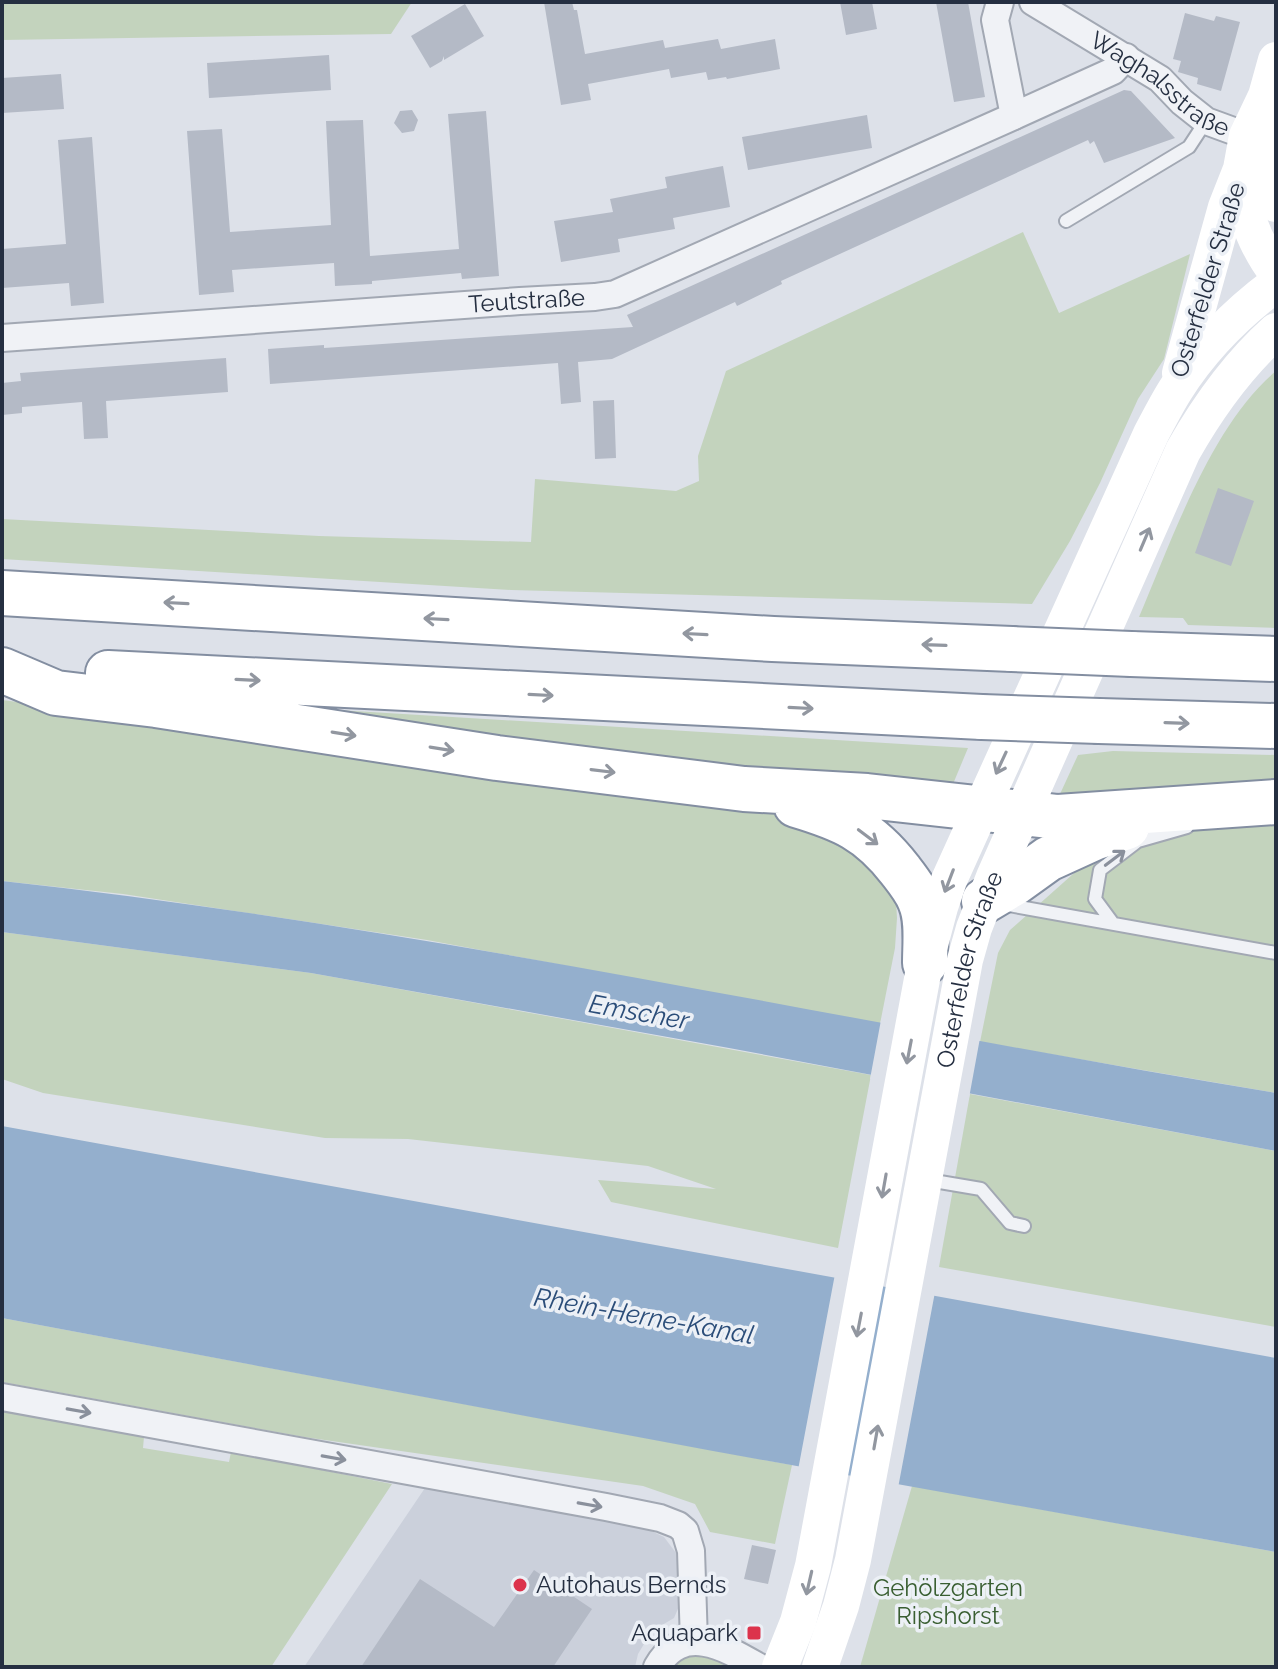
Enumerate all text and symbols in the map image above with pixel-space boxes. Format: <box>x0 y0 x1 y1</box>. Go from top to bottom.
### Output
street label: Waghalsstraße <box>1085 25 1233 142</box>
street label: Osterfelder Straße <box>1164 179 1251 381</box>
street label: Teutstraße <box>467 283 586 319</box>
one-way arrow <box>1138 527 1153 552</box>
one-way arrow <box>163 595 190 610</box>
one-way arrow <box>423 611 450 626</box>
one-way arrow <box>682 626 709 641</box>
one-way arrow <box>921 638 948 653</box>
one-way arrow <box>234 673 261 688</box>
one-way arrow <box>527 688 554 703</box>
one-way arrow <box>787 701 814 716</box>
one-way arrow <box>1163 716 1190 731</box>
one-way arrow <box>331 727 356 742</box>
one-way arrow <box>429 742 454 757</box>
one-way arrow <box>993 751 1008 775</box>
one-way arrow <box>589 764 615 779</box>
one-way arrow <box>857 829 878 846</box>
one-way arrow <box>1104 850 1126 867</box>
street label: Osterfelder Straße <box>930 867 1009 1070</box>
one-way arrow <box>941 868 955 893</box>
water label: Emscher <box>587 988 692 1036</box>
one-way arrow <box>900 1039 915 1064</box>
one-way arrow <box>876 1172 891 1198</box>
water label: Rhein-Herne-Kanal <box>532 1282 756 1350</box>
one-way arrow <box>850 1312 865 1337</box>
one-way arrow <box>65 1405 91 1420</box>
one-way arrow <box>870 1425 885 1450</box>
one-way arrow <box>321 1452 347 1467</box>
one-way arrow <box>577 1498 603 1513</box>
place label: Autohaus Bernds <box>536 1570 726 1599</box>
one-way arrow <box>801 1570 816 1595</box>
park label: Gehölzgarten Ripshorst <box>873 1573 1023 1630</box>
marker: Autohaus Bernds <box>511 1576 529 1594</box>
place label: Aquapark <box>631 1618 738 1647</box>
marker: Aquapark <box>745 1624 763 1642</box>

